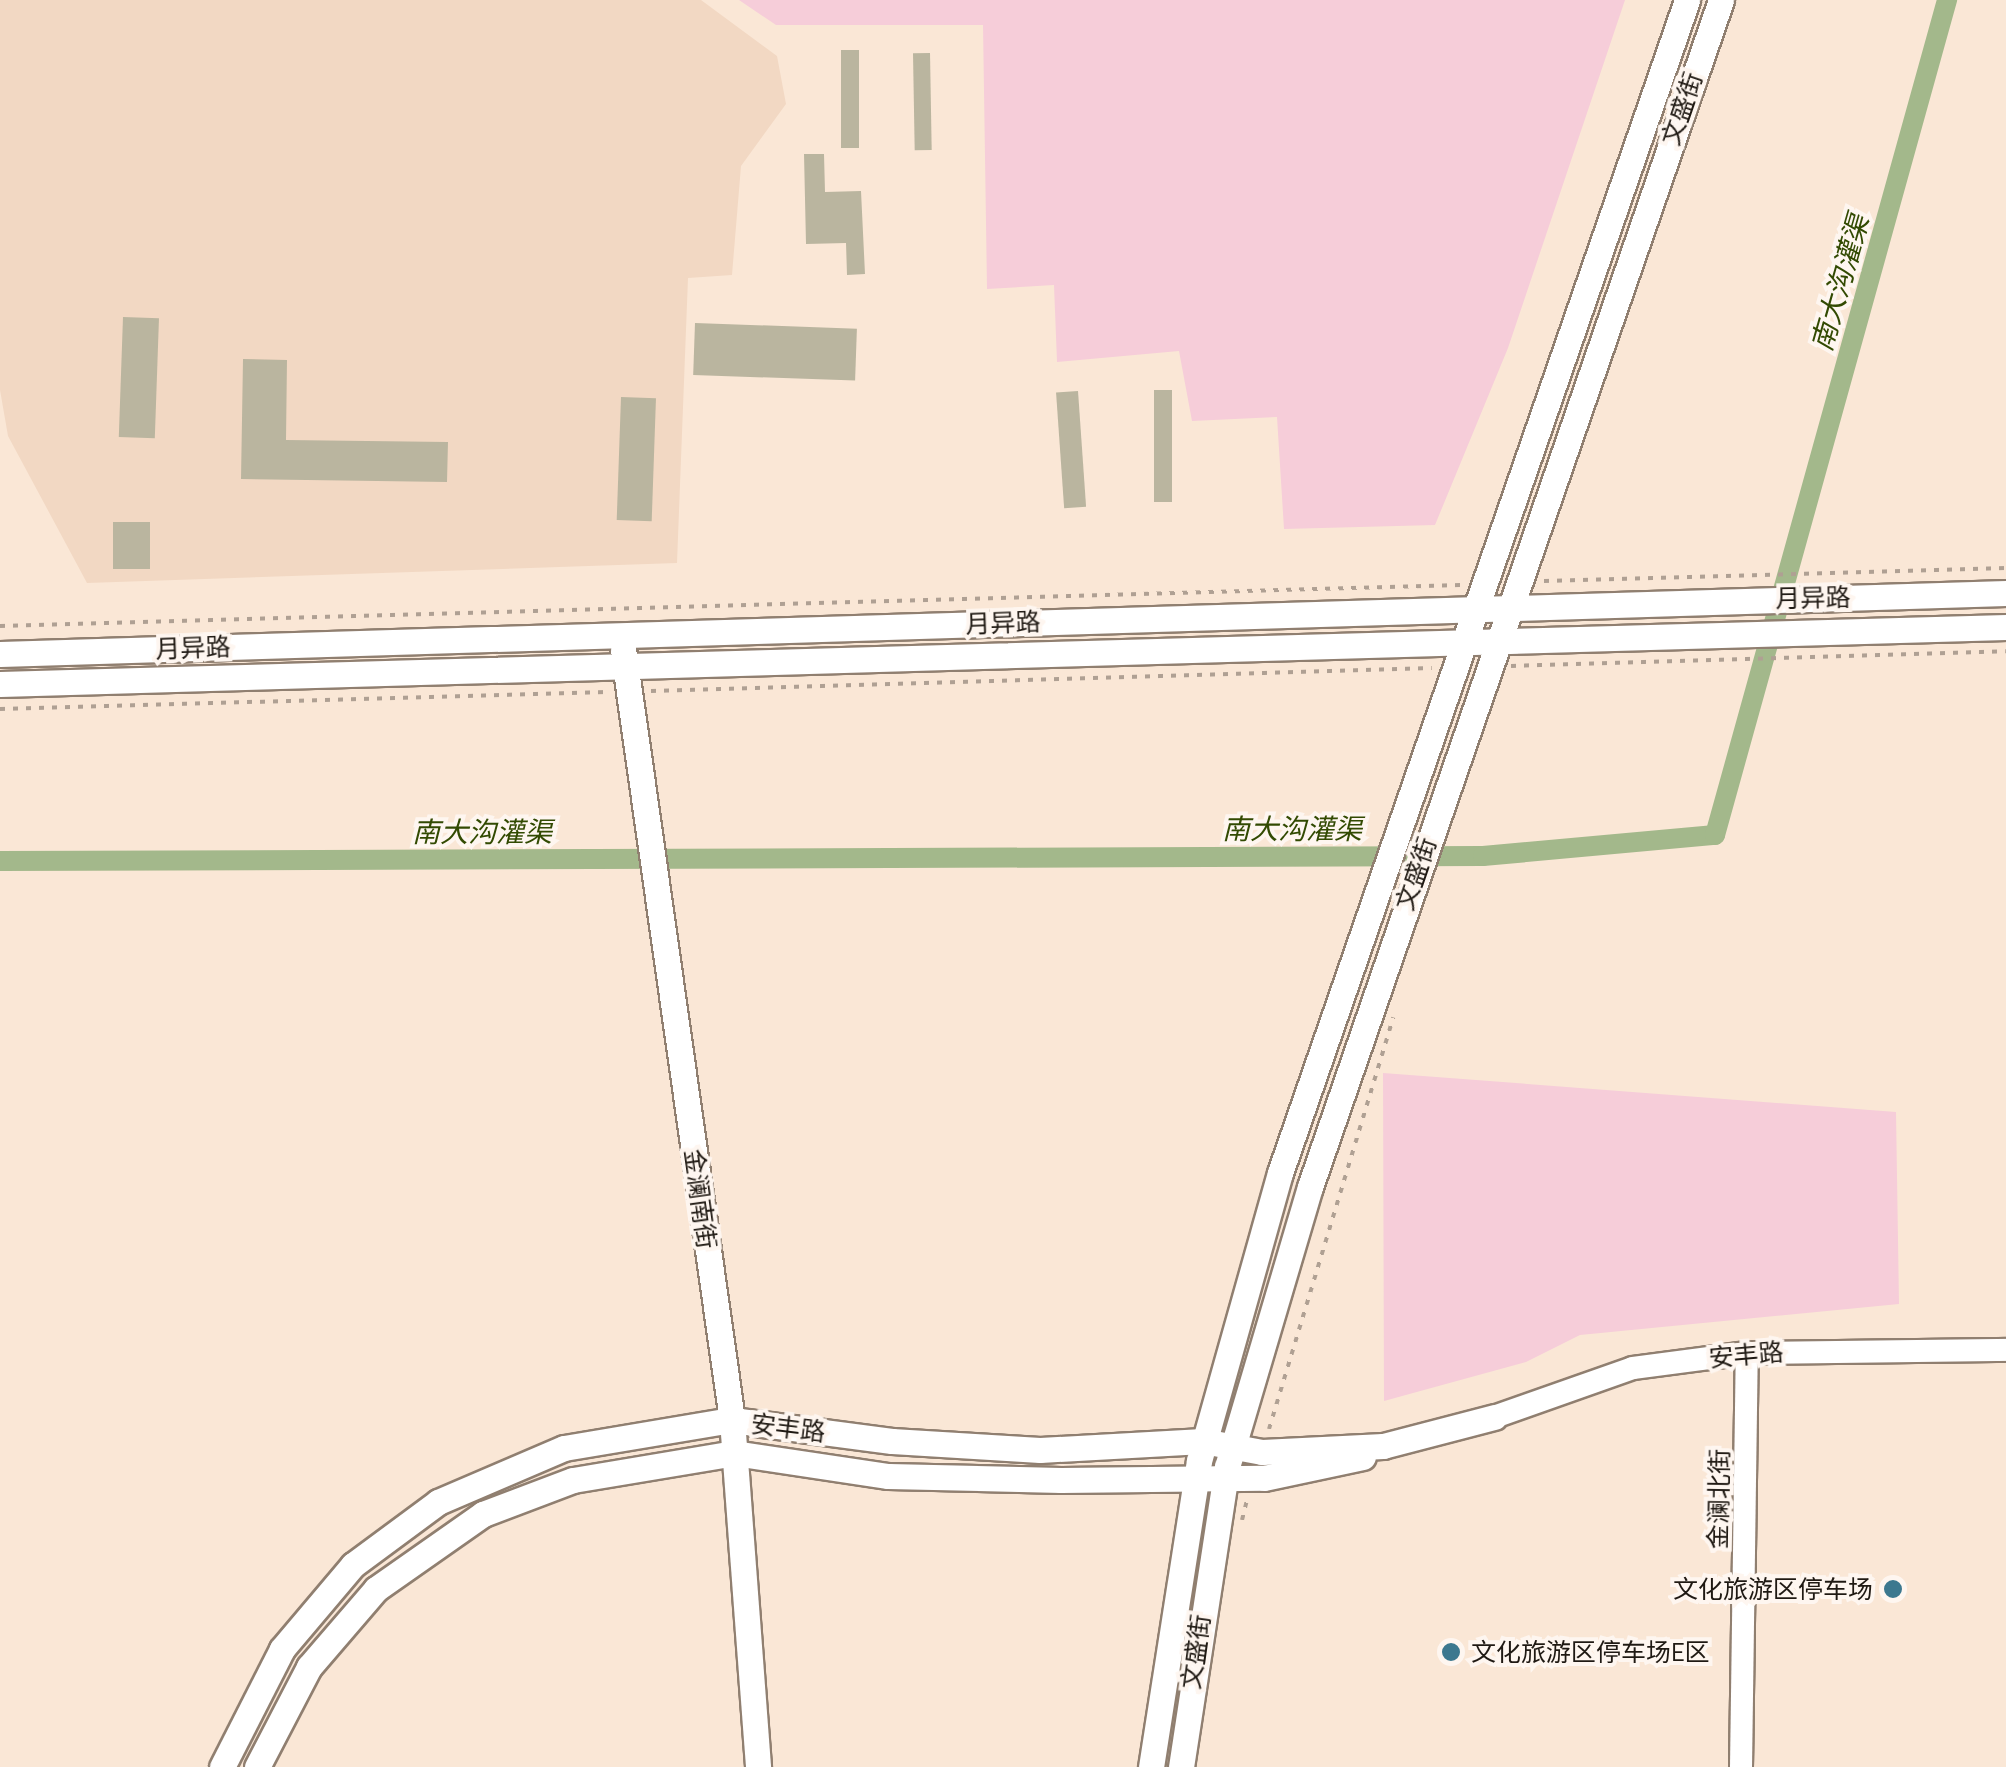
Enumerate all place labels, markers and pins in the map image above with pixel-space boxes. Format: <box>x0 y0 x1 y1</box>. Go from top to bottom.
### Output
place label: 文化旅游区停车场 <box>1673 1574 1873 1604</box>
marker: 文化旅游区停车场 <box>1882 1578 1904 1600</box>
place label: 文化旅游区停车场E区 <box>1471 1637 1710 1667</box>
marker: 文化旅游区停车场E区 <box>1440 1641 1462 1663</box>

